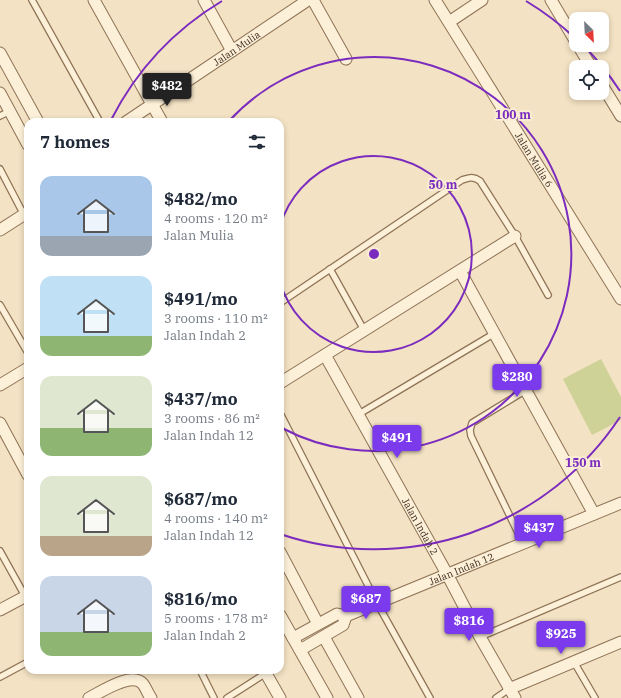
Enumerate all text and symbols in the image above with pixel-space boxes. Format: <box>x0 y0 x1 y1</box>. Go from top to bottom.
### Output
north arrow <box>569 12 609 52</box>
map controls <box>569 12 609 100</box>
street label: Jalan Mulia <box>211 27 263 68</box>
button: locate <box>569 60 609 100</box>
pin: $482 <box>143 73 191 107</box>
text: $482 <box>151 77 183 94</box>
text: 100 m <box>495 107 531 122</box>
street label: Jalan Mulia 6 <box>512 130 556 189</box>
text: 7 homes <box>40 131 110 153</box>
icon: filters <box>246 131 268 153</box>
text: 50 m <box>429 177 458 192</box>
text: $482/mo <box>164 188 238 210</box>
icon: home <box>72 192 120 240</box>
text: 4 rooms · 120 m² <box>164 210 268 227</box>
text: Jalan Mulia <box>164 227 234 244</box>
centre of rings <box>367 247 381 261</box>
text: $491/mo <box>164 288 238 310</box>
icon: home <box>72 292 120 340</box>
text: 3 rooms · 110 m² <box>164 310 268 327</box>
text: Jalan Indah 2 <box>164 327 246 344</box>
pin: $280 <box>493 364 541 398</box>
text: $280 <box>501 368 533 385</box>
text: $437/mo <box>164 388 238 410</box>
icon: home <box>72 392 120 440</box>
text: 3 rooms · 86 m² <box>164 410 260 427</box>
pin: $491 <box>373 425 421 459</box>
text: Jalan Indah 12 <box>164 427 254 444</box>
text: $491 <box>381 429 413 446</box>
text: 150 m <box>565 455 601 470</box>
text: $687/mo <box>164 488 238 510</box>
icon: home <box>72 492 120 540</box>
street label: Jalan Indah 2 <box>399 495 441 557</box>
text: 4 rooms · 140 m² <box>164 510 268 527</box>
pin: $437 <box>515 515 563 549</box>
text: $437 <box>523 519 555 536</box>
text: Jalan Indah 12 <box>164 527 254 544</box>
street label: Jalan Indah 12 <box>427 549 496 588</box>
pin: $687 <box>342 586 390 620</box>
text: $816/mo <box>164 588 238 610</box>
text: $687 <box>350 590 382 607</box>
icon: home <box>72 592 120 640</box>
pin: $816 <box>445 608 493 642</box>
text: 5 rooms · 178 m² <box>164 610 268 627</box>
text: $816 <box>453 612 485 629</box>
pin: $925 <box>537 621 585 655</box>
text: $925 <box>545 625 577 642</box>
text: Jalan Indah 2 <box>164 627 246 644</box>

